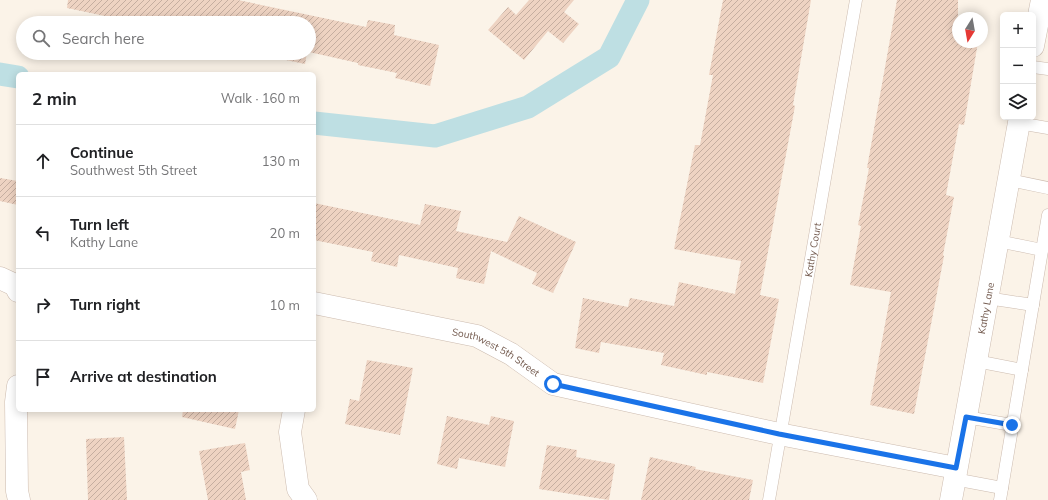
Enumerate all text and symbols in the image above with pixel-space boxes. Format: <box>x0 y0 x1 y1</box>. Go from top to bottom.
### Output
north arrow <box>952 12 988 48</box>
map controls <box>1000 12 1036 120</box>
button: + <box>1000 12 1036 48</box>
search box <box>16 16 316 60</box>
icon: search <box>30 27 52 49</box>
text: Search here <box>62 29 144 48</box>
button: − <box>1000 48 1036 84</box>
button: layers <box>1000 84 1036 120</box>
text: 2 min <box>32 88 77 109</box>
text: Walk · 160 m <box>221 90 300 106</box>
text: Continue <box>70 143 133 162</box>
icon: ahead <box>32 150 54 172</box>
text: 130 m <box>262 153 300 169</box>
text: Southwest 5th Street <box>70 162 197 178</box>
text: Turn left <box>70 215 129 234</box>
street label: Kathy Court <box>801 221 824 278</box>
icon: left <box>32 222 54 244</box>
text: 20 m <box>270 225 300 241</box>
text: Kathy Lane <box>70 234 138 250</box>
street label: Kathy Lane <box>975 281 997 335</box>
icon: right <box>32 294 54 316</box>
text: Turn right <box>70 295 140 314</box>
text: 10 m <box>270 297 300 313</box>
street label: Southwest 5th Street <box>451 325 543 379</box>
icon: arrive <box>32 366 54 388</box>
text: Arrive at destination <box>70 367 217 386</box>
route start <box>544 375 562 393</box>
route end <box>1003 416 1021 434</box>

